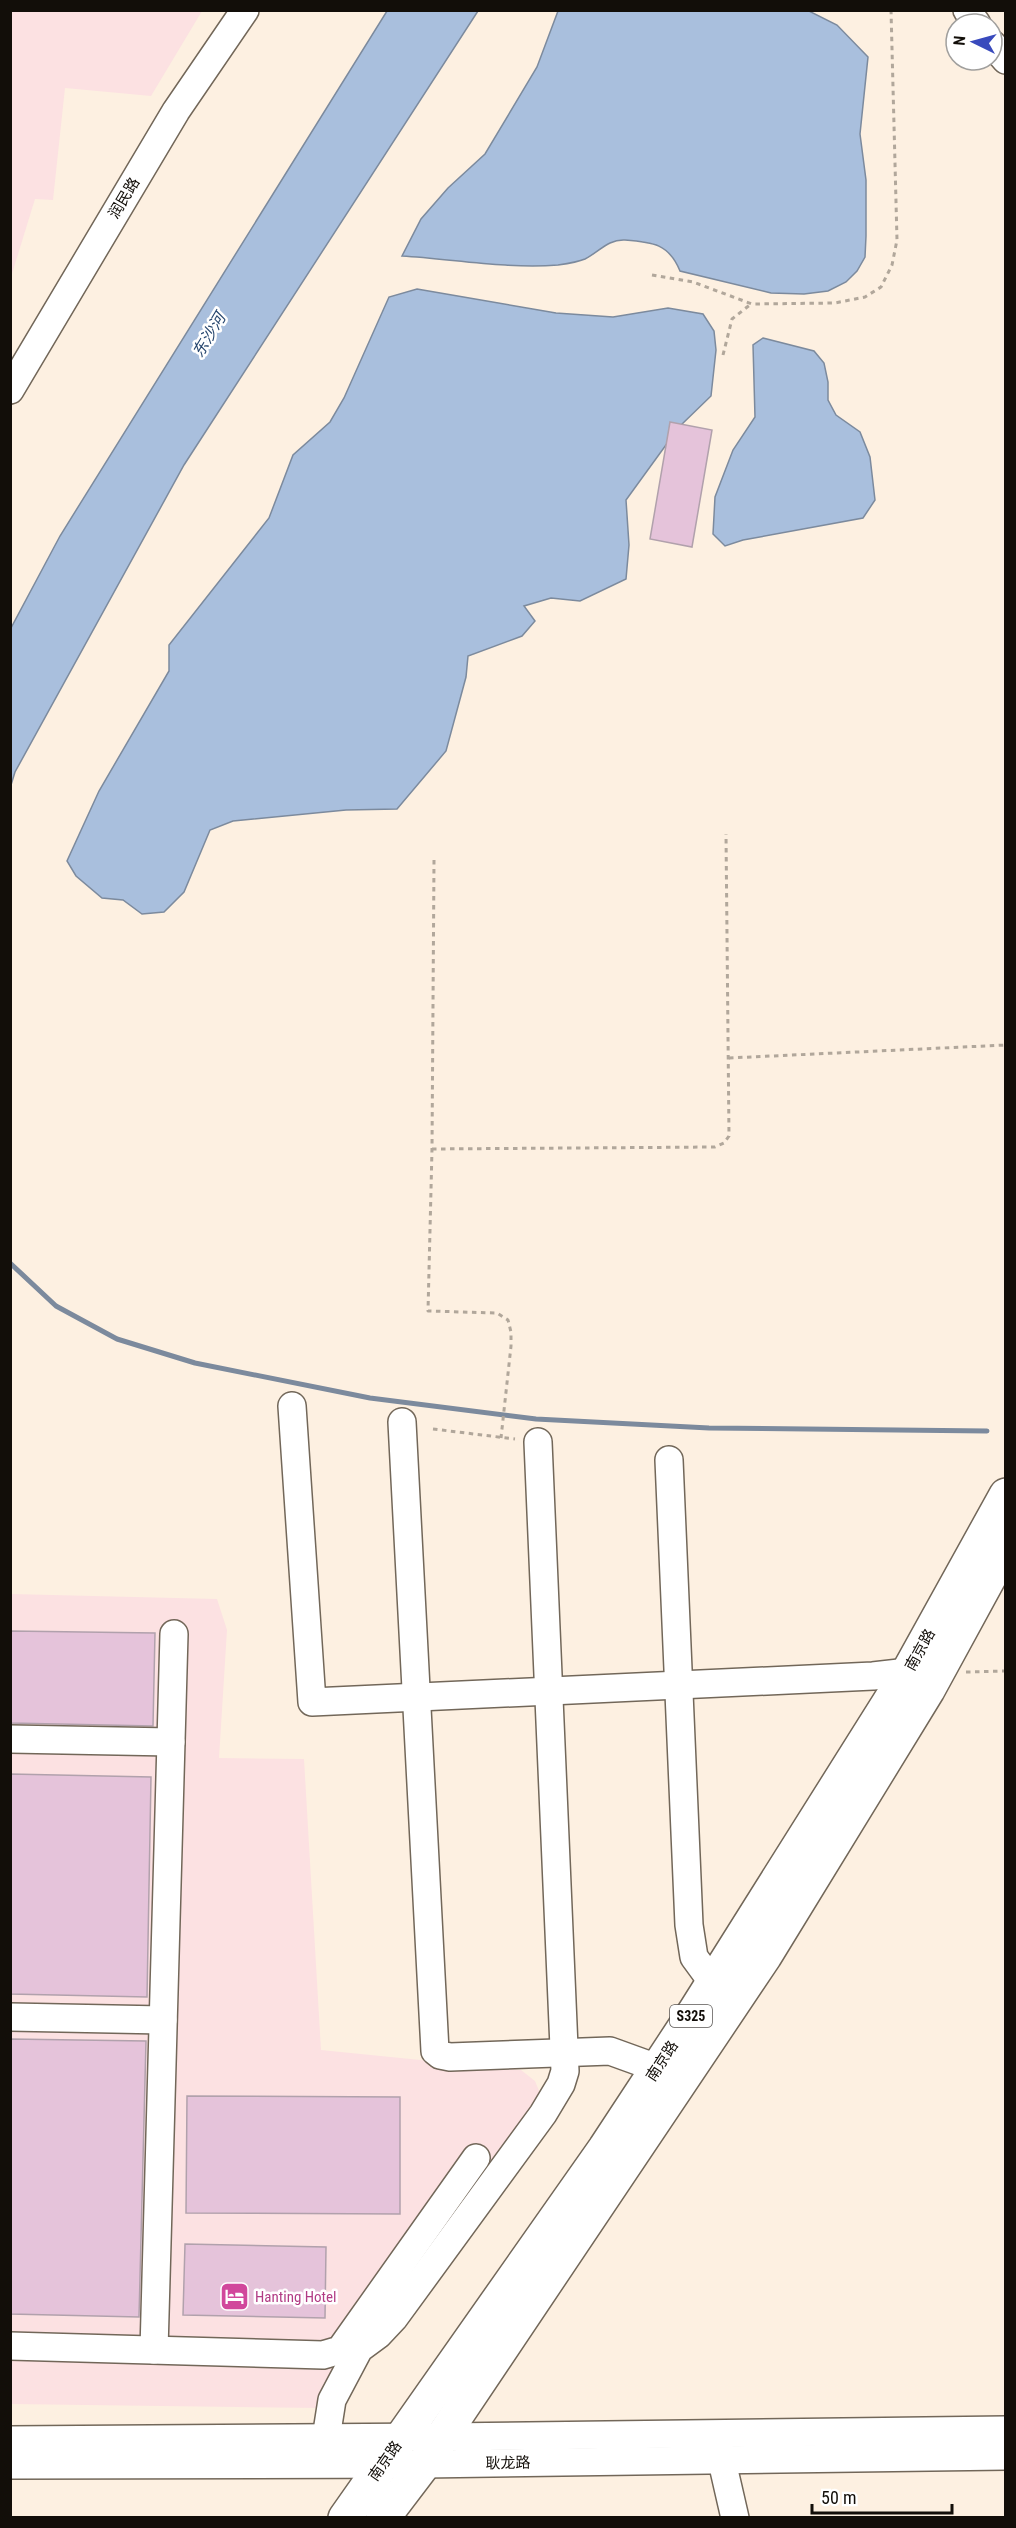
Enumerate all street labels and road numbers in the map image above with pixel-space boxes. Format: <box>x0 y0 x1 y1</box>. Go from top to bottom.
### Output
street label: 润民路 <box>105 174 143 222</box>
street label: 南京路 <box>901 1626 939 1674</box>
road number: S325 <box>670 2005 712 2027</box>
street label: 南京路 <box>642 2037 682 2085</box>
street label: 南京路 <box>365 2437 405 2485</box>
street label: 耿龙路 <box>485 2454 531 2472</box>

